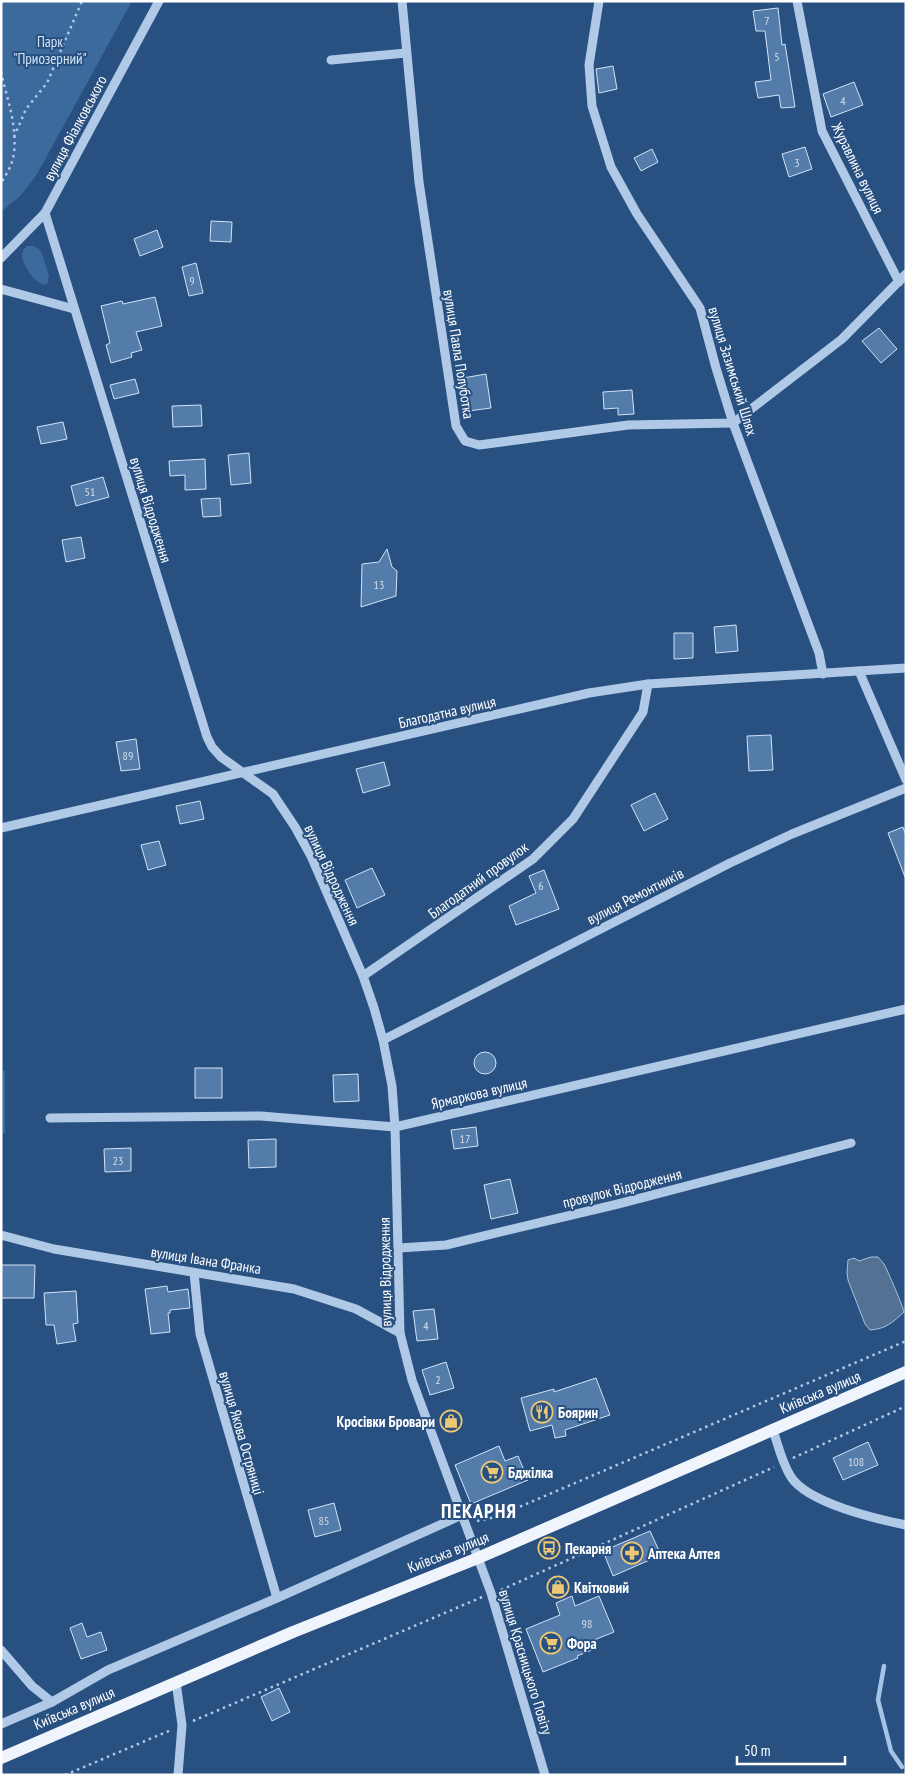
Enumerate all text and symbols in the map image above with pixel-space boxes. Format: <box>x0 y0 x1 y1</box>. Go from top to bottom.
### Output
house number: 7 <box>764 13 770 28</box>
park label: Парк "Приозерний" <box>13 32 87 68</box>
house number: 5 <box>774 49 780 64</box>
street label: вулиця Фіалковського <box>39 72 111 184</box>
house number: 4 <box>840 93 846 108</box>
street label: Журавлина вулиця <box>827 118 888 217</box>
house number: 3 <box>794 155 800 170</box>
house number: 9 <box>189 273 195 288</box>
street label: вулиця Павла Полуботка <box>439 288 479 420</box>
street label: вулиця Зазимський Шлях <box>704 304 762 438</box>
street label: вулиця Відродження <box>126 455 176 565</box>
house number: 51 <box>85 484 95 499</box>
house number: 13 <box>374 577 384 592</box>
street label: Благодатна вулиця <box>397 692 498 732</box>
house number: 89 <box>123 748 133 763</box>
street label: вулиця Відродження <box>300 821 364 929</box>
street label: Благодатний провулок <box>424 837 532 923</box>
street label: вулиця Ремонтників <box>583 863 687 929</box>
house number: 6 <box>538 878 544 893</box>
street label: Ярмаркова вулиця <box>429 1073 529 1113</box>
house number: 17 <box>460 1131 470 1146</box>
house number: 23 <box>113 1153 123 1168</box>
street label: провулок Відродження <box>561 1164 684 1212</box>
street label: вулиця Відродження <box>375 1217 395 1327</box>
street label: вулиця Івана Франка <box>150 1242 262 1278</box>
house number: 4 <box>423 1318 429 1333</box>
street label: Київська вулиця <box>777 1366 864 1418</box>
street label: вулиця Якова Остряниці <box>215 1369 269 1497</box>
house number: 2 <box>435 1372 441 1387</box>
restaurant icon: Боярин <box>530 1400 554 1424</box>
place label: Боярин <box>558 1403 599 1422</box>
shop icon: Кросівки Бровари <box>439 1409 463 1433</box>
place label: Кросівки Бровари <box>337 1412 435 1431</box>
house number: 108 <box>848 1454 864 1469</box>
supermarket icon: Бджілка <box>480 1460 504 1484</box>
place label: Бджілка <box>508 1463 553 1482</box>
district label: ПЕКАРНЯ <box>441 1498 517 1524</box>
house number: 85 <box>319 1513 329 1528</box>
street label: Київська вулиця <box>405 1527 492 1577</box>
bus stop icon: Пекарня <box>537 1536 561 1560</box>
place label: Пекарня <box>565 1539 611 1558</box>
pharmacy icon: Аптека Алтея <box>620 1541 644 1565</box>
place label: Аптека Алтея <box>647 1544 720 1563</box>
shop icon: Квітковий <box>546 1575 570 1599</box>
place label: Квітковий <box>574 1578 629 1597</box>
street label: вулиця Красницького Повіту <box>495 1587 557 1737</box>
house number: 98 <box>582 1616 592 1631</box>
supermarket icon: Фора <box>539 1631 563 1655</box>
place label: Фора <box>567 1634 597 1653</box>
street label: Київська вулиця <box>31 1682 118 1734</box>
scale bar <box>737 1734 844 1766</box>
text: 50 m <box>744 1741 770 1760</box>

